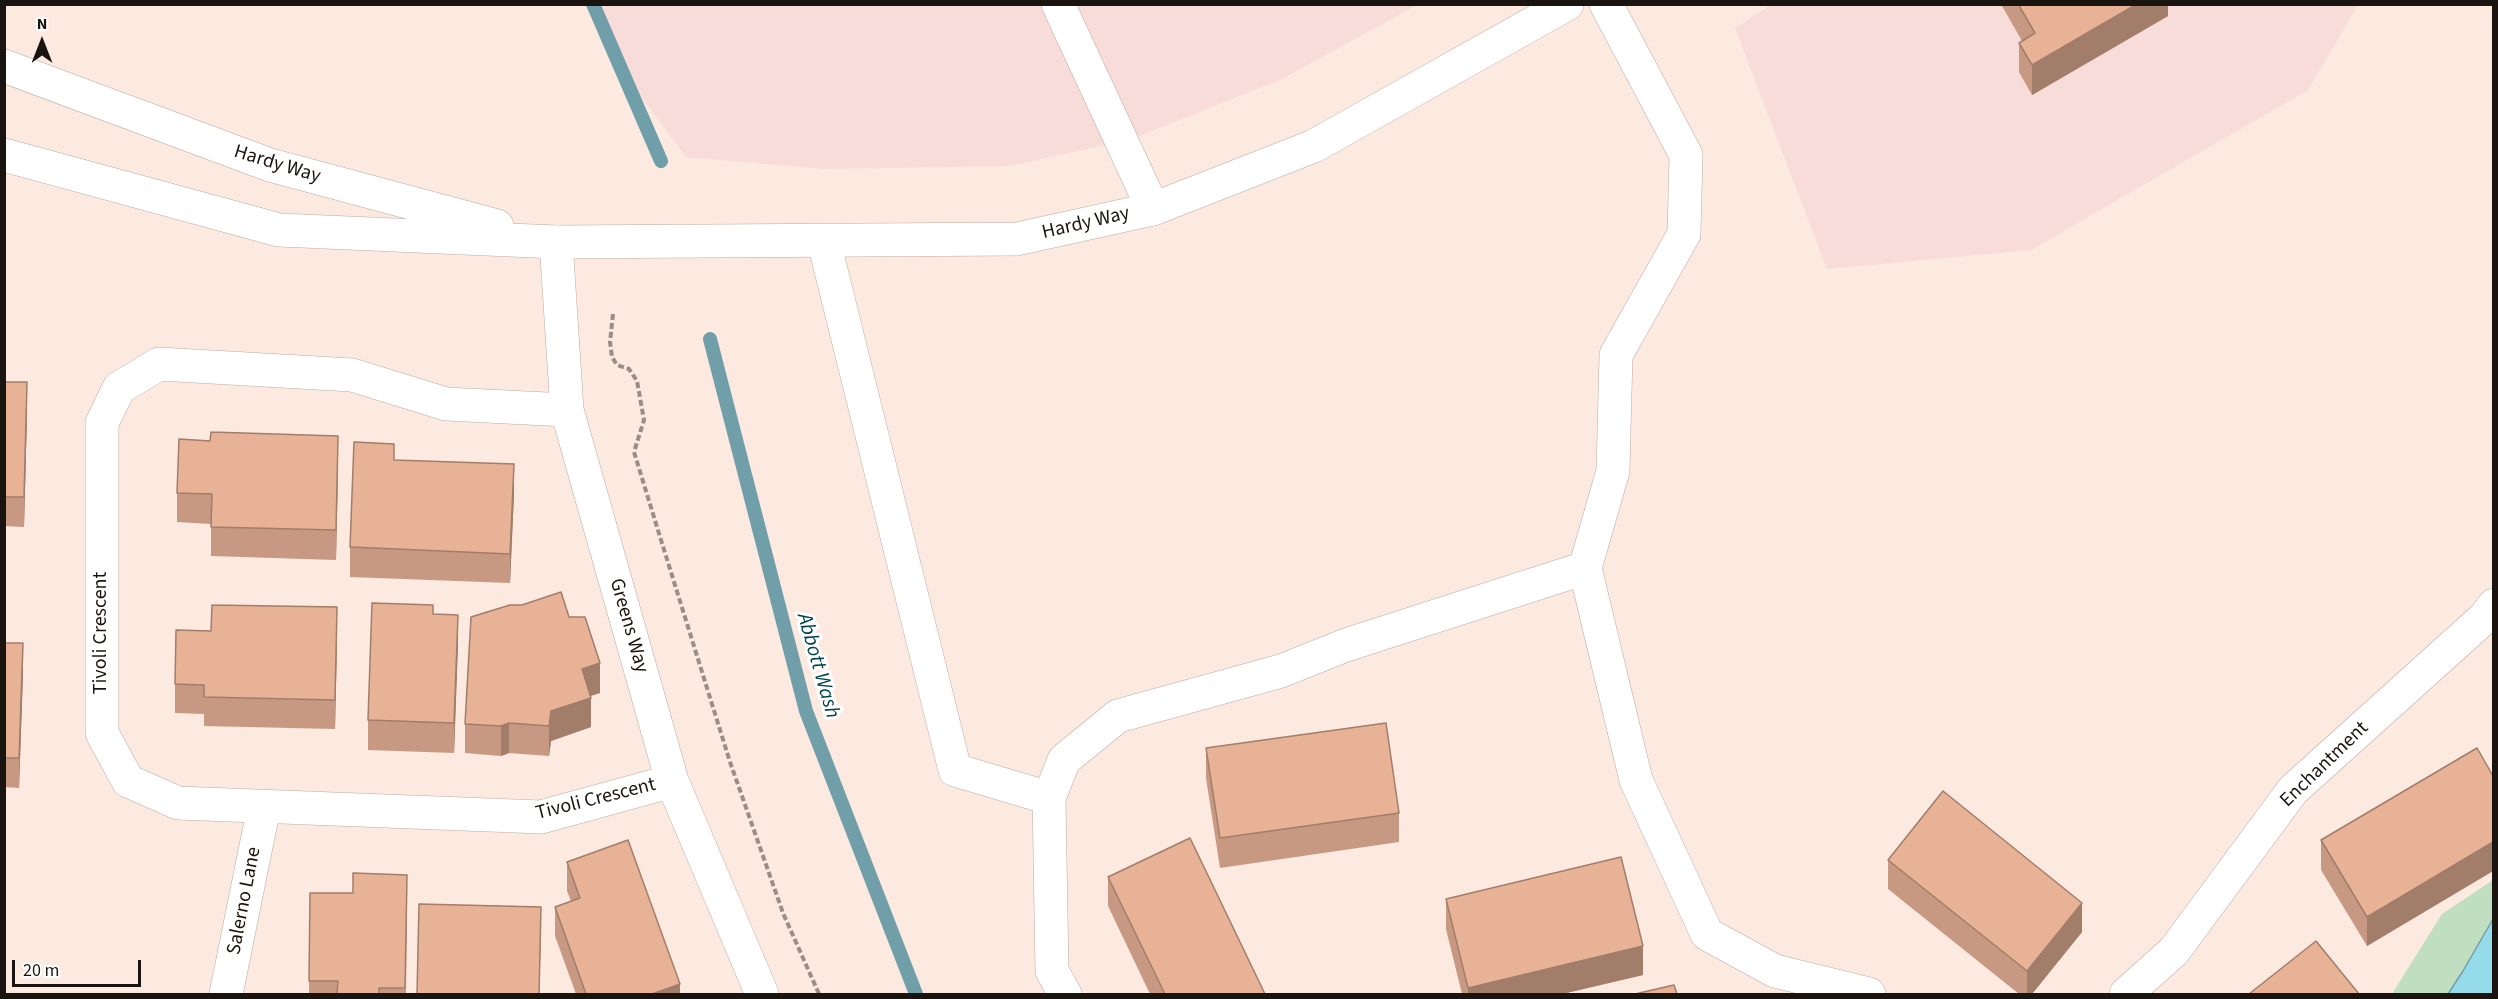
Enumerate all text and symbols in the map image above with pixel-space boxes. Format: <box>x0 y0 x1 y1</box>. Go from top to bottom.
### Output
north arrow <box>12 12 72 72</box>
text: N <box>37 13 47 35</box>
street label: Hardy Way <box>231 140 323 190</box>
street label: Hardy Way <box>1040 202 1132 246</box>
street label: Tivoli Crescent <box>90 572 114 694</box>
street label: Greens Way <box>603 576 653 676</box>
water label: Abbott Wash <box>790 611 844 721</box>
street label: Enchantment <box>2276 717 2374 813</box>
street label: Tivoli Crescent <box>534 774 658 826</box>
street label: Salerno Lane <box>223 845 267 957</box>
scale bar <box>15 948 144 986</box>
text: 20 m <box>23 958 59 983</box>

